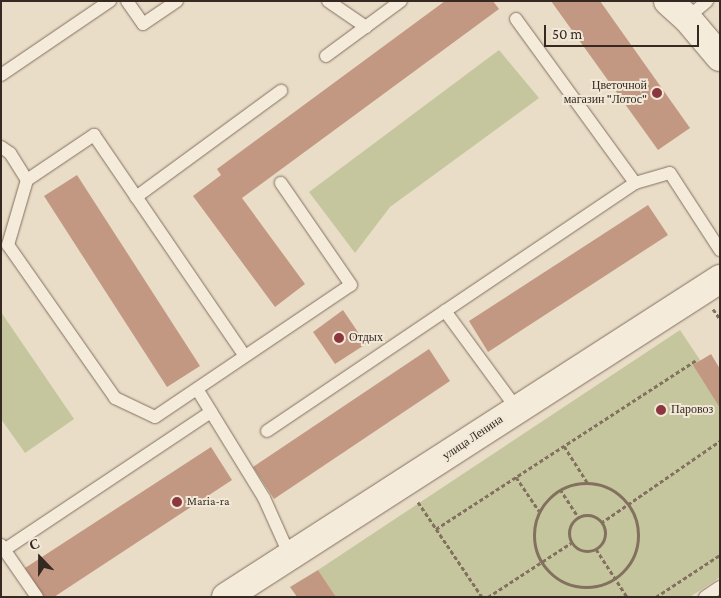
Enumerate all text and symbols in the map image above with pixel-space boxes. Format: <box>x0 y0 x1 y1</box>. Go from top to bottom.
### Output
scale bar <box>546 15 701 47</box>
text: 50 m <box>552 26 582 42</box>
place label: Цветочной магазин "Лотос" <box>564 79 647 107</box>
marker: Цветочной магазин "Лотос" <box>651 87 663 99</box>
place label: Отдых <box>349 331 383 345</box>
marker: Отдых <box>333 332 345 344</box>
place label: Паровоз <box>671 403 713 417</box>
marker: Паровоз <box>655 404 667 416</box>
street label: улица Ленина <box>440 412 506 464</box>
place label: Maria-ra <box>187 495 229 509</box>
marker: Maria-ra <box>171 496 183 508</box>
north arrow <box>15 533 65 583</box>
text: С <box>27 535 42 553</box>

